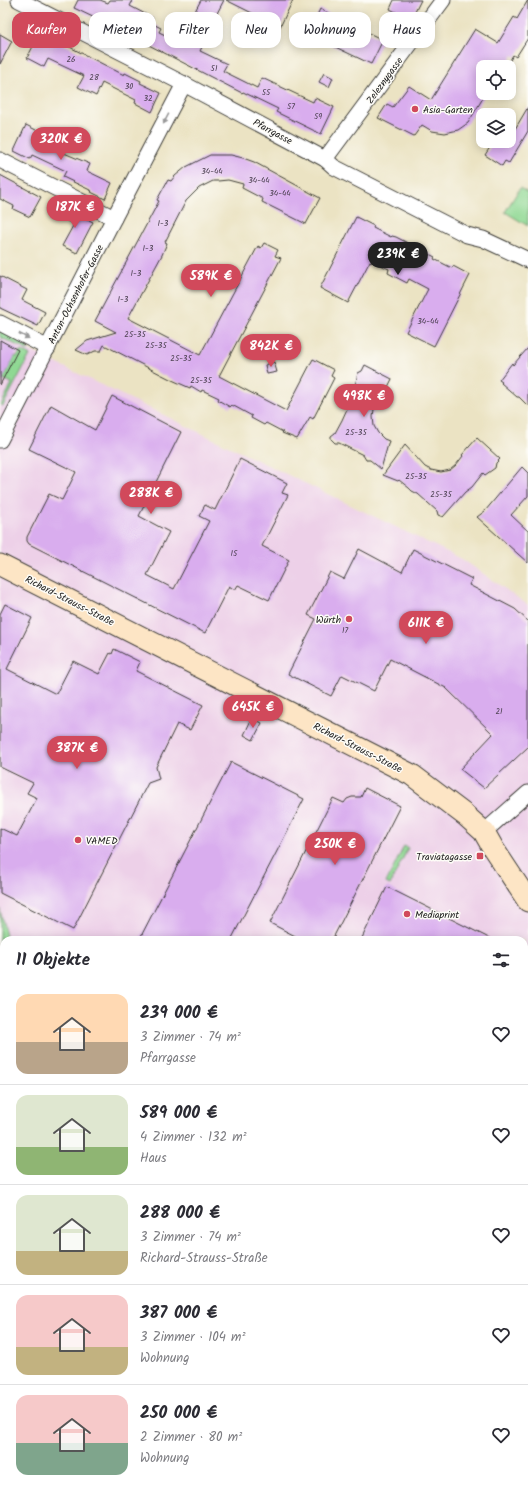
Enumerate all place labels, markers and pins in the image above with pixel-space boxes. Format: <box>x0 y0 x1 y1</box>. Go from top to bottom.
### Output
place label: Asia-Garten <box>423 102 473 118</box>
marker: Asia-Garten <box>410 104 420 114</box>
pin: 320K € <box>28 127 94 161</box>
pin: 187K € <box>42 195 108 229</box>
pin: 239K € <box>365 242 431 276</box>
pin: 589K € <box>178 264 244 298</box>
pin: 842K € <box>238 334 304 368</box>
pin: 498K € <box>331 384 397 418</box>
pin: 288K € <box>118 481 184 515</box>
pin: 611K € <box>393 611 459 645</box>
place label: Würth <box>316 612 341 628</box>
marker: Würth <box>344 614 354 624</box>
pin: 645K € <box>220 695 286 729</box>
pin: 387K € <box>44 736 110 770</box>
pin: 250K € <box>302 832 368 866</box>
place label: VAMED <box>86 833 118 849</box>
marker: VAMED <box>73 835 83 845</box>
place label: Traviatagasse <box>416 849 472 865</box>
marker: Traviatagasse <box>475 851 485 861</box>
place label: Mediaprint <box>415 907 459 923</box>
marker: Mediaprint <box>402 909 412 919</box>

